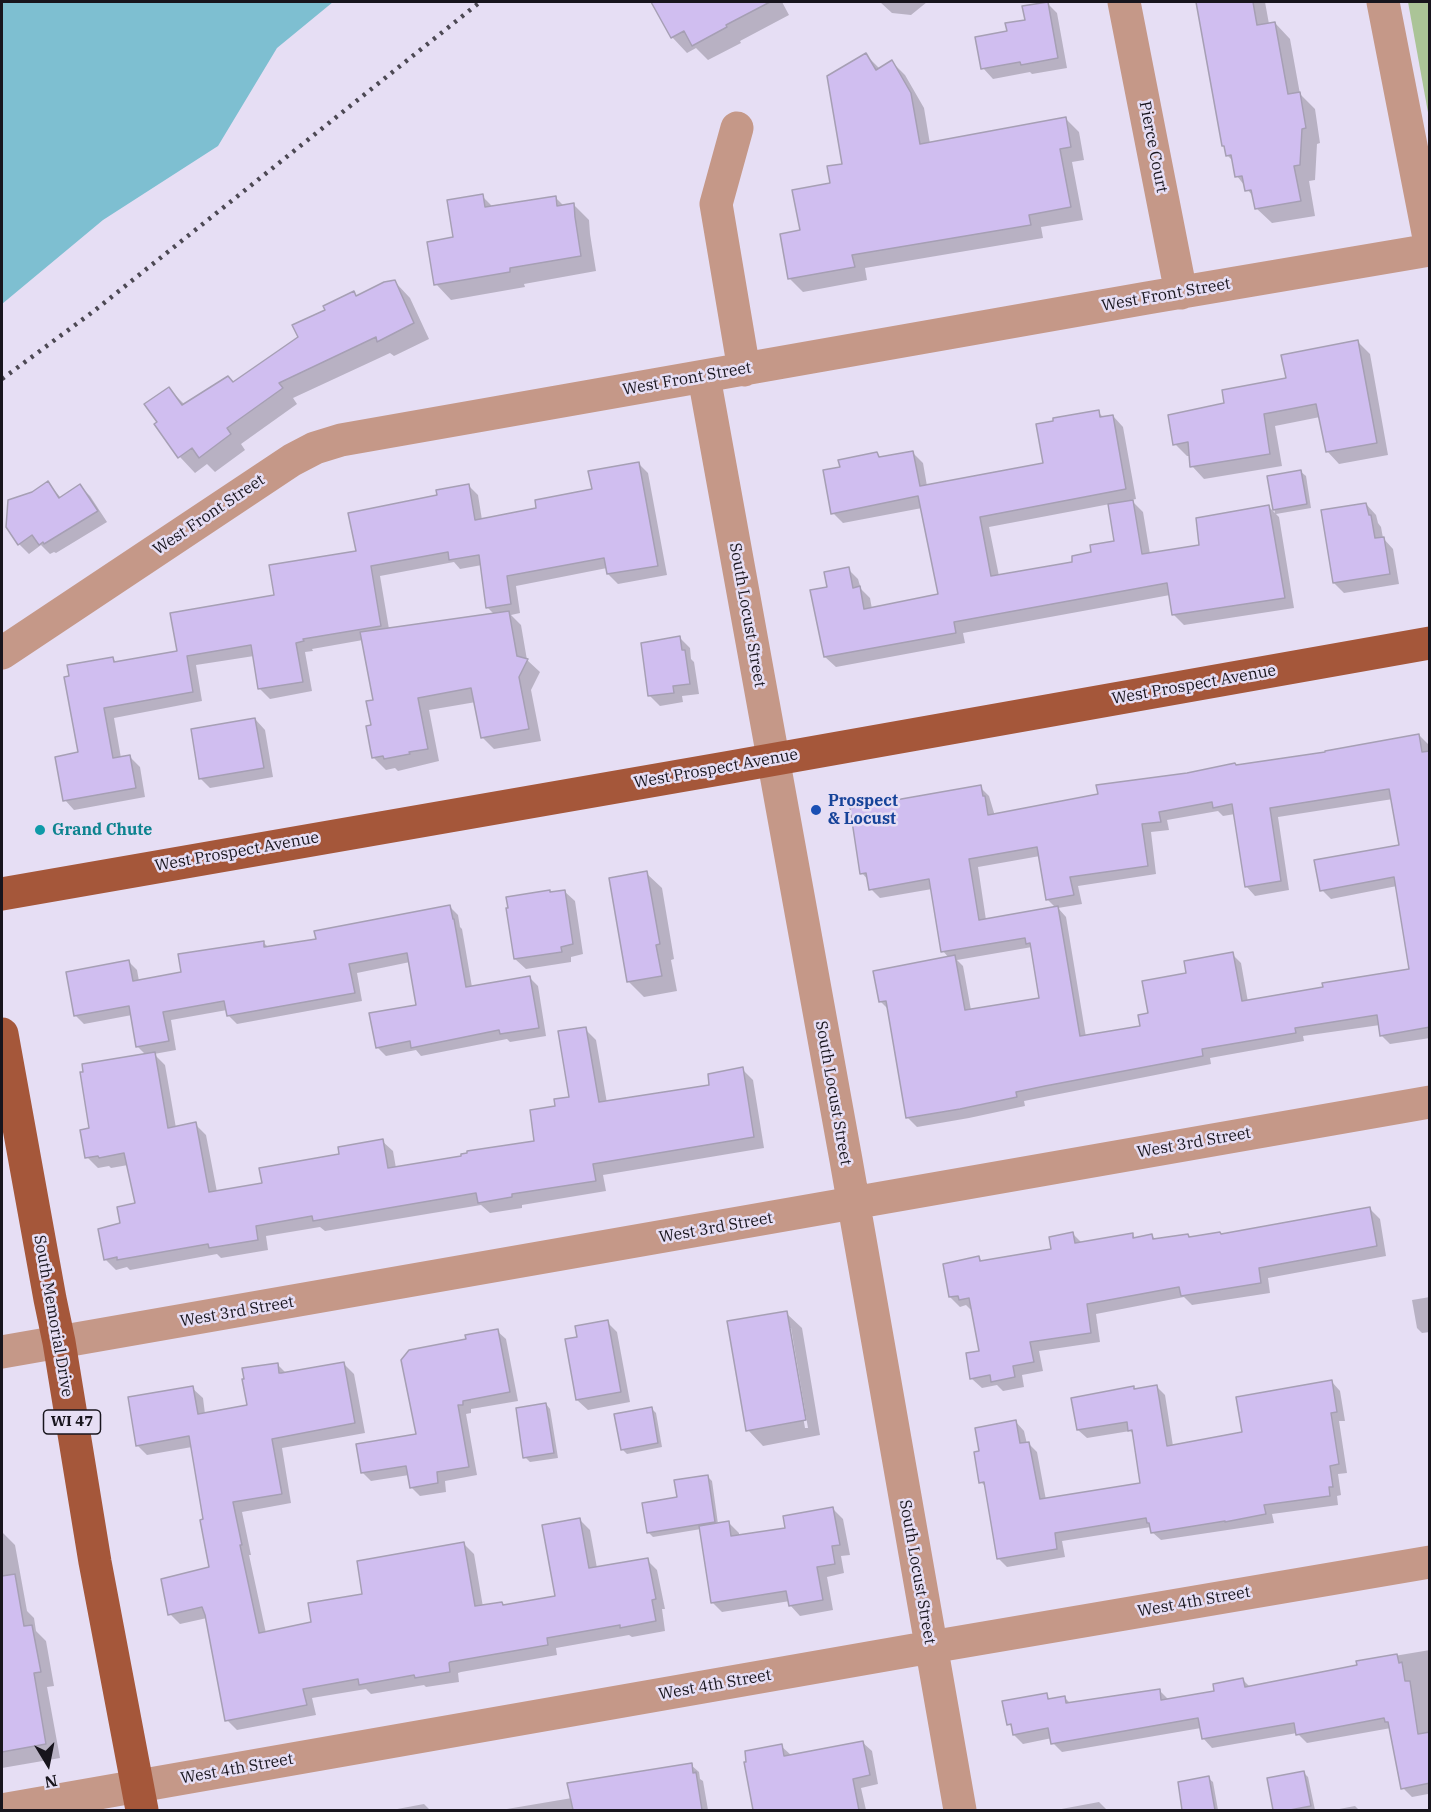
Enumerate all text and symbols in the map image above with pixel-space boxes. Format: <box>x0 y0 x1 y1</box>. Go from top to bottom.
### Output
street label: Pierce Court <box>1135 99 1171 195</box>
street label: West Front Street <box>1100 274 1232 316</box>
street label: West Front Street <box>621 358 753 400</box>
street label: West Front Street <box>149 471 269 559</box>
street label: South Locust Street <box>725 541 769 689</box>
street label: West Prospect Avenue <box>1110 661 1278 709</box>
street label: West Prospect Avenue <box>632 745 800 793</box>
place label: Prospect & Locust <box>828 791 898 829</box>
marker: Prospect & Locust <box>809 803 823 817</box>
place label: Grand Chute <box>52 820 152 840</box>
marker: Grand Chute <box>33 823 47 837</box>
street label: West Prospect Avenue <box>153 828 321 876</box>
street label: South Locust Street <box>811 1019 855 1167</box>
street label: West 3rd Street <box>1135 1124 1253 1162</box>
street label: West 3rd Street <box>657 1209 775 1247</box>
street label: South Memorial Drive <box>29 1233 77 1399</box>
street label: West 3rd Street <box>178 1293 296 1331</box>
road number: WI 47 <box>44 1410 100 1434</box>
street label: South Locust Street <box>895 1498 939 1646</box>
street label: West 4th Street <box>1136 1583 1252 1621</box>
street label: West 4th Street <box>657 1666 773 1704</box>
north arrow <box>18 1734 78 1794</box>
street label: West 4th Street <box>179 1750 295 1788</box>
text: N <box>43 1771 59 1793</box>

